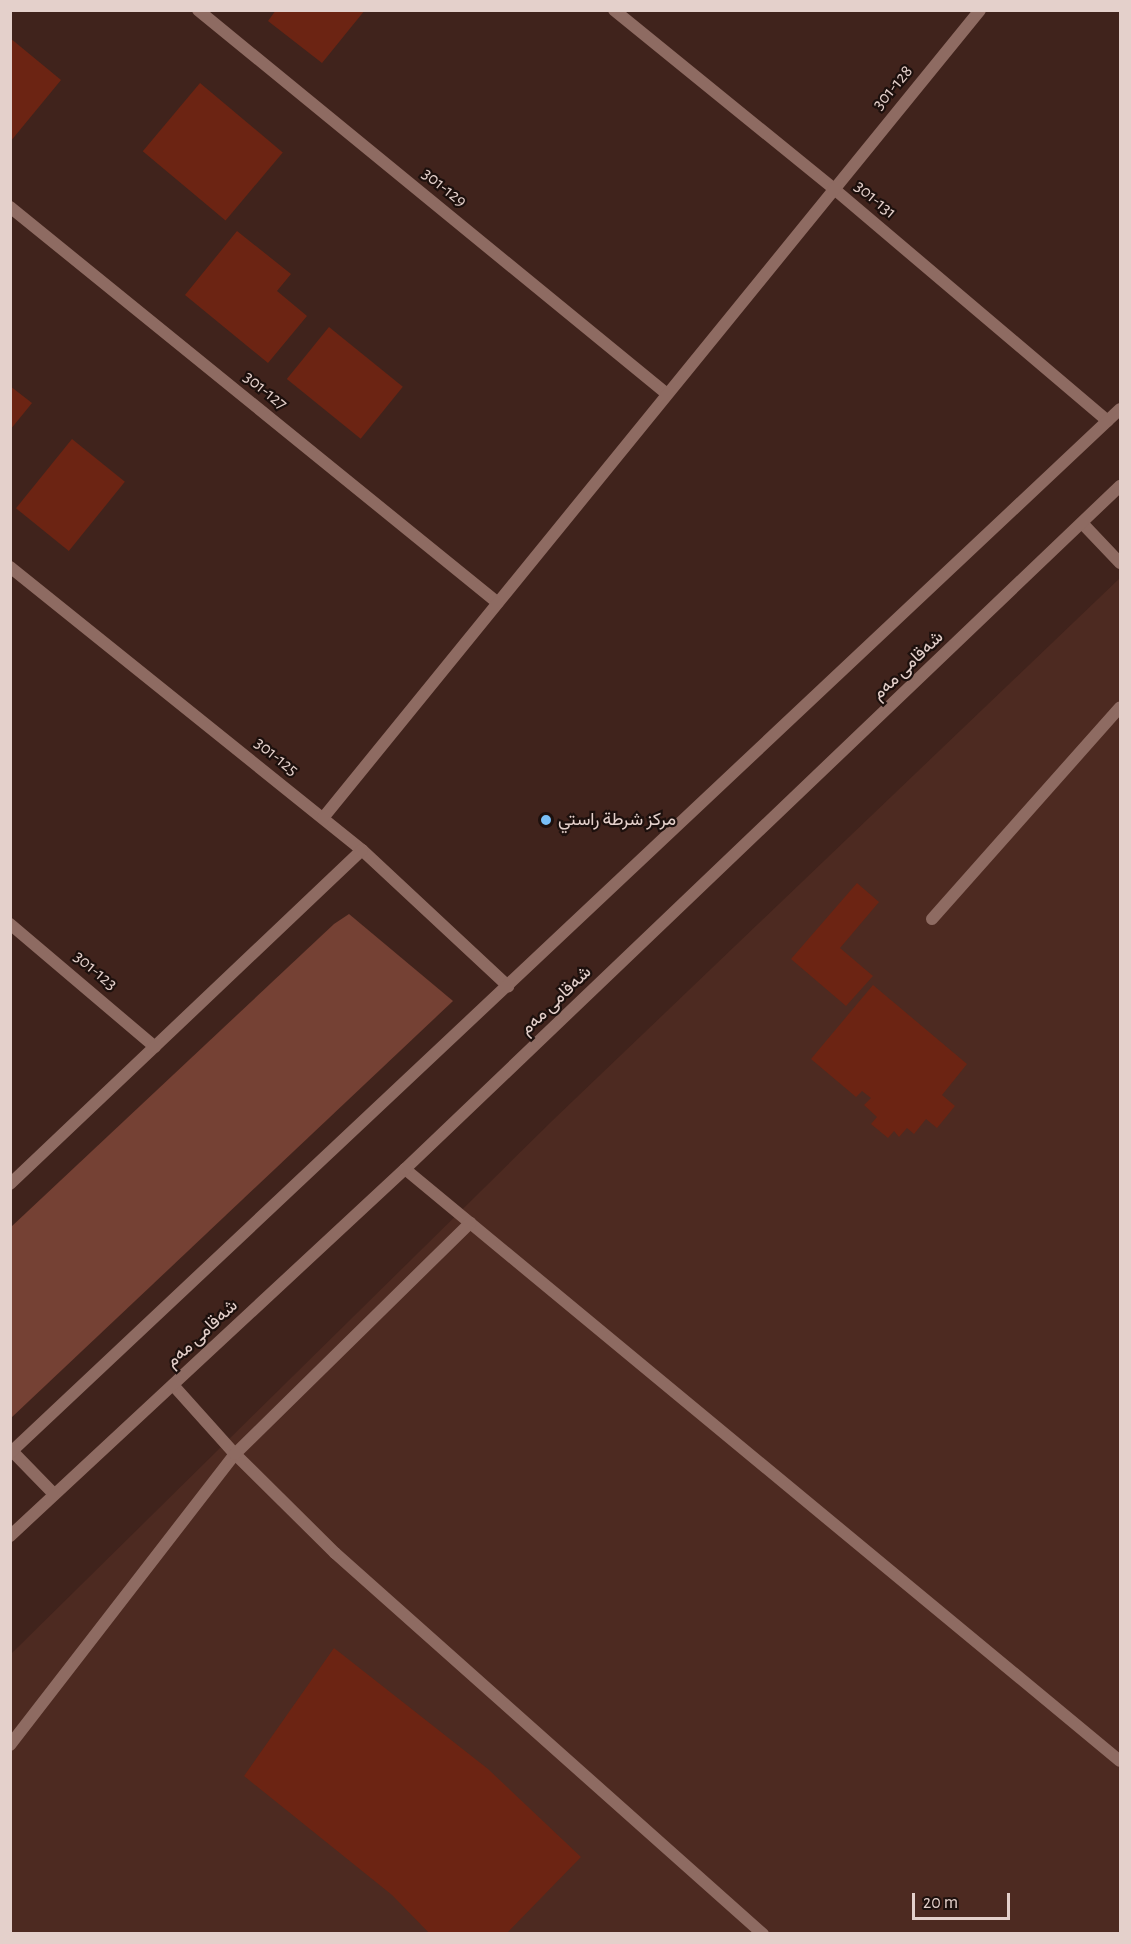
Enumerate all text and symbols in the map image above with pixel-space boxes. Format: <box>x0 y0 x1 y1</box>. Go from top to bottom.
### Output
street label: 301-128 <box>868 61 918 115</box>
street label: 301-129 <box>417 163 471 213</box>
street label: 301-131 <box>850 176 900 224</box>
street label: 301-127 <box>239 367 291 415</box>
street label: شەقامی مەم <box>868 627 948 705</box>
street label: 301-125 <box>250 733 302 781</box>
place label: مركز شرطة راستي <box>558 809 676 831</box>
marker: مركز شرطة راستي <box>539 813 553 827</box>
street label: 301-123 <box>69 947 121 995</box>
street label: شەقامی مەم <box>516 962 596 1040</box>
street label: شەقامی مەم <box>161 1295 243 1373</box>
scale bar <box>915 1881 1012 1919</box>
text: 20 m <box>923 1894 958 1912</box>

